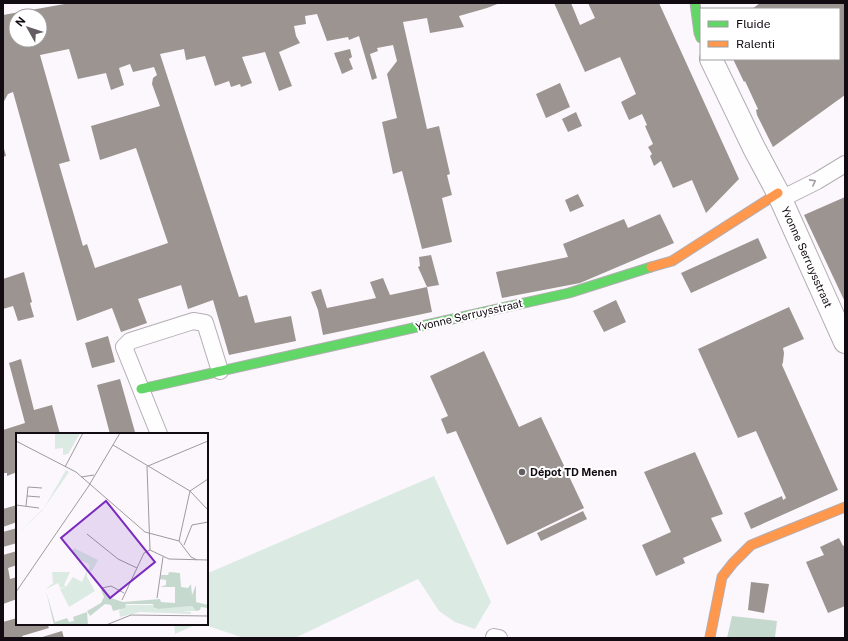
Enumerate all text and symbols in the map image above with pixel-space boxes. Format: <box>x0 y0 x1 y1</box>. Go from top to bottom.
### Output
north arrow <box>8 8 48 48</box>
legend <box>700 8 840 60</box>
text: N <box>13 15 28 29</box>
text: Fluide <box>736 17 771 31</box>
text: Ralenti <box>736 37 775 51</box>
one-way arrow <box>809 179 816 187</box>
street label: Yvonne Serruysstraat <box>779 205 835 309</box>
street label: Yvonne Serruysstraat <box>414 297 524 333</box>
inset map <box>16 433 208 625</box>
place label: Dépot TD Menen <box>530 466 617 478</box>
marker: Dépot TD Menen <box>517 467 527 477</box>

